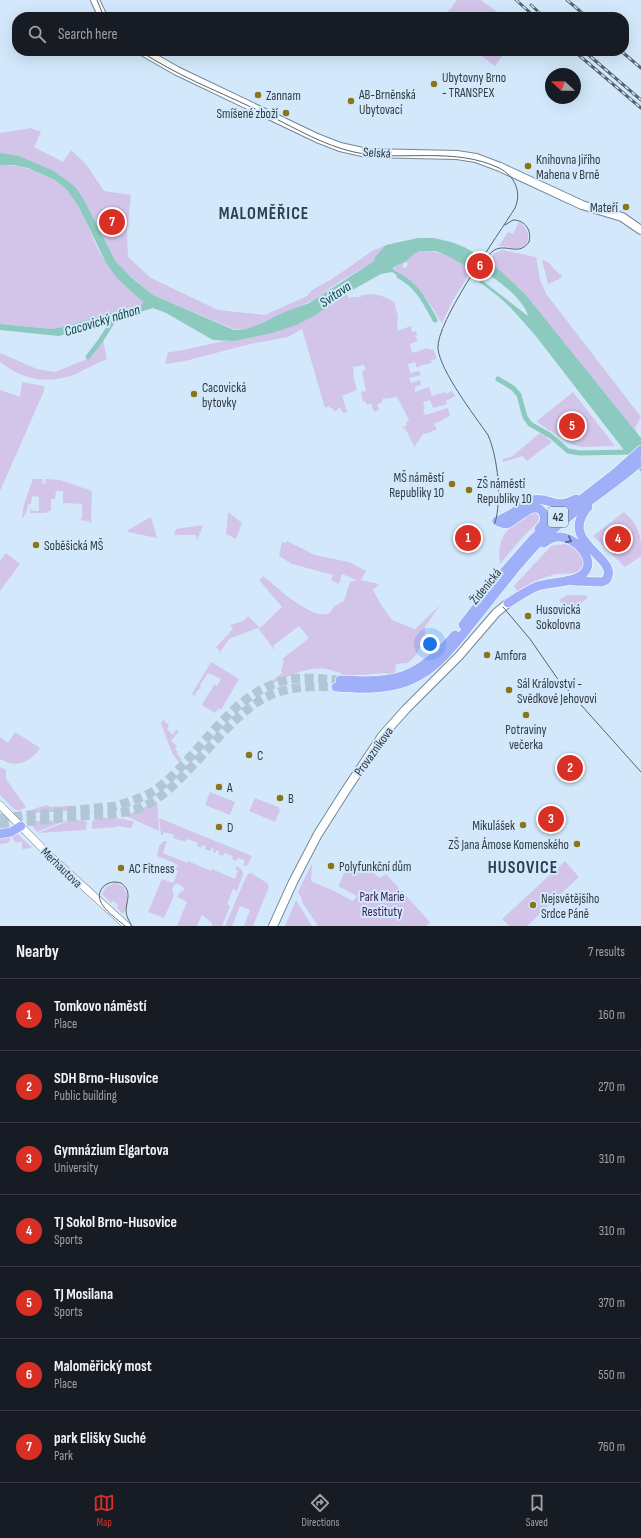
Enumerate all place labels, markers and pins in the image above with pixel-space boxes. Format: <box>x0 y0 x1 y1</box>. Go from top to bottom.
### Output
place label: Ubytovny Brno - TRANSPEX <box>442 70 506 101</box>
marker: Ubytovny Brno - TRANSPEX <box>429 79 439 89</box>
place label: AB-Brněnská Ubytovací <box>358 87 416 118</box>
place label: Zannam <box>266 88 301 104</box>
marker: Zannam <box>253 90 263 100</box>
marker: AB-Brněnská Ubytovací <box>346 96 356 106</box>
place label: Smíšené zboží <box>216 106 279 122</box>
marker: Smíšené zboží <box>281 108 291 118</box>
place label: Knihovna Jiřího Mahena v Brně <box>536 152 601 183</box>
marker: Knihovna Jiřího Mahena v Brně <box>523 161 533 171</box>
place label: Mateří <box>590 200 619 216</box>
marker: Mateří <box>621 202 631 212</box>
pin: 7 <box>99 207 125 237</box>
pin: 6 <box>467 251 493 281</box>
place label: Cacovická bytovky <box>202 380 246 411</box>
marker: Cacovická bytovky <box>189 389 199 399</box>
pin: 5 <box>559 411 585 441</box>
place label: MŠ náměstí Republiky 10 <box>389 469 445 501</box>
place label: ZŠ náměstí Republiky 10 <box>477 475 532 507</box>
marker: MŠ náměstí Republiky 10 <box>447 479 457 489</box>
marker: ZŠ náměstí Republiky 10 <box>464 485 474 495</box>
pin: 1 <box>455 523 481 553</box>
pin: 4 <box>605 524 631 554</box>
place label: Soběšická MŠ <box>44 537 104 554</box>
marker: Soběšická MŠ <box>31 540 41 550</box>
place label: Husovická Sokolovna <box>536 602 581 633</box>
marker: Husovická Sokolovna <box>523 611 533 621</box>
place label: Amfora <box>494 648 527 664</box>
marker: Amfora <box>482 650 492 660</box>
place label: Sál Království - Svědkové Jehovovi <box>517 676 597 707</box>
marker: Sál Království - Svědkové Jehovovi <box>504 685 514 695</box>
marker: Potraviny večerka <box>521 710 531 720</box>
place label: Potraviny večerka <box>505 722 547 753</box>
place label: C <box>257 748 263 764</box>
marker: C <box>244 750 254 760</box>
pin: 2 <box>557 753 583 783</box>
place label: A <box>226 780 233 796</box>
marker: A <box>214 782 224 792</box>
place label: B <box>288 791 294 807</box>
marker: B <box>275 793 285 803</box>
pin: 3 <box>538 804 564 834</box>
place label: Mikulášek <box>472 818 515 834</box>
place label: D <box>227 820 233 836</box>
marker: Mikulášek <box>518 820 528 830</box>
marker: D <box>214 822 224 832</box>
place label: ZŠ Jana Ámose Komenského <box>448 836 569 853</box>
marker: ZŠ Jana Ámose Komenského <box>572 839 582 849</box>
place label: Polyfunkční dům <box>339 859 411 875</box>
place label: AC Fitness <box>128 861 175 877</box>
marker: Polyfunkční dům <box>326 861 336 871</box>
marker: AC Fitness <box>116 863 126 873</box>
place label: Nejsvětějšího Srdce Páně <box>541 891 599 922</box>
marker: Nejsvětějšího Srdce Páně <box>528 900 538 910</box>

